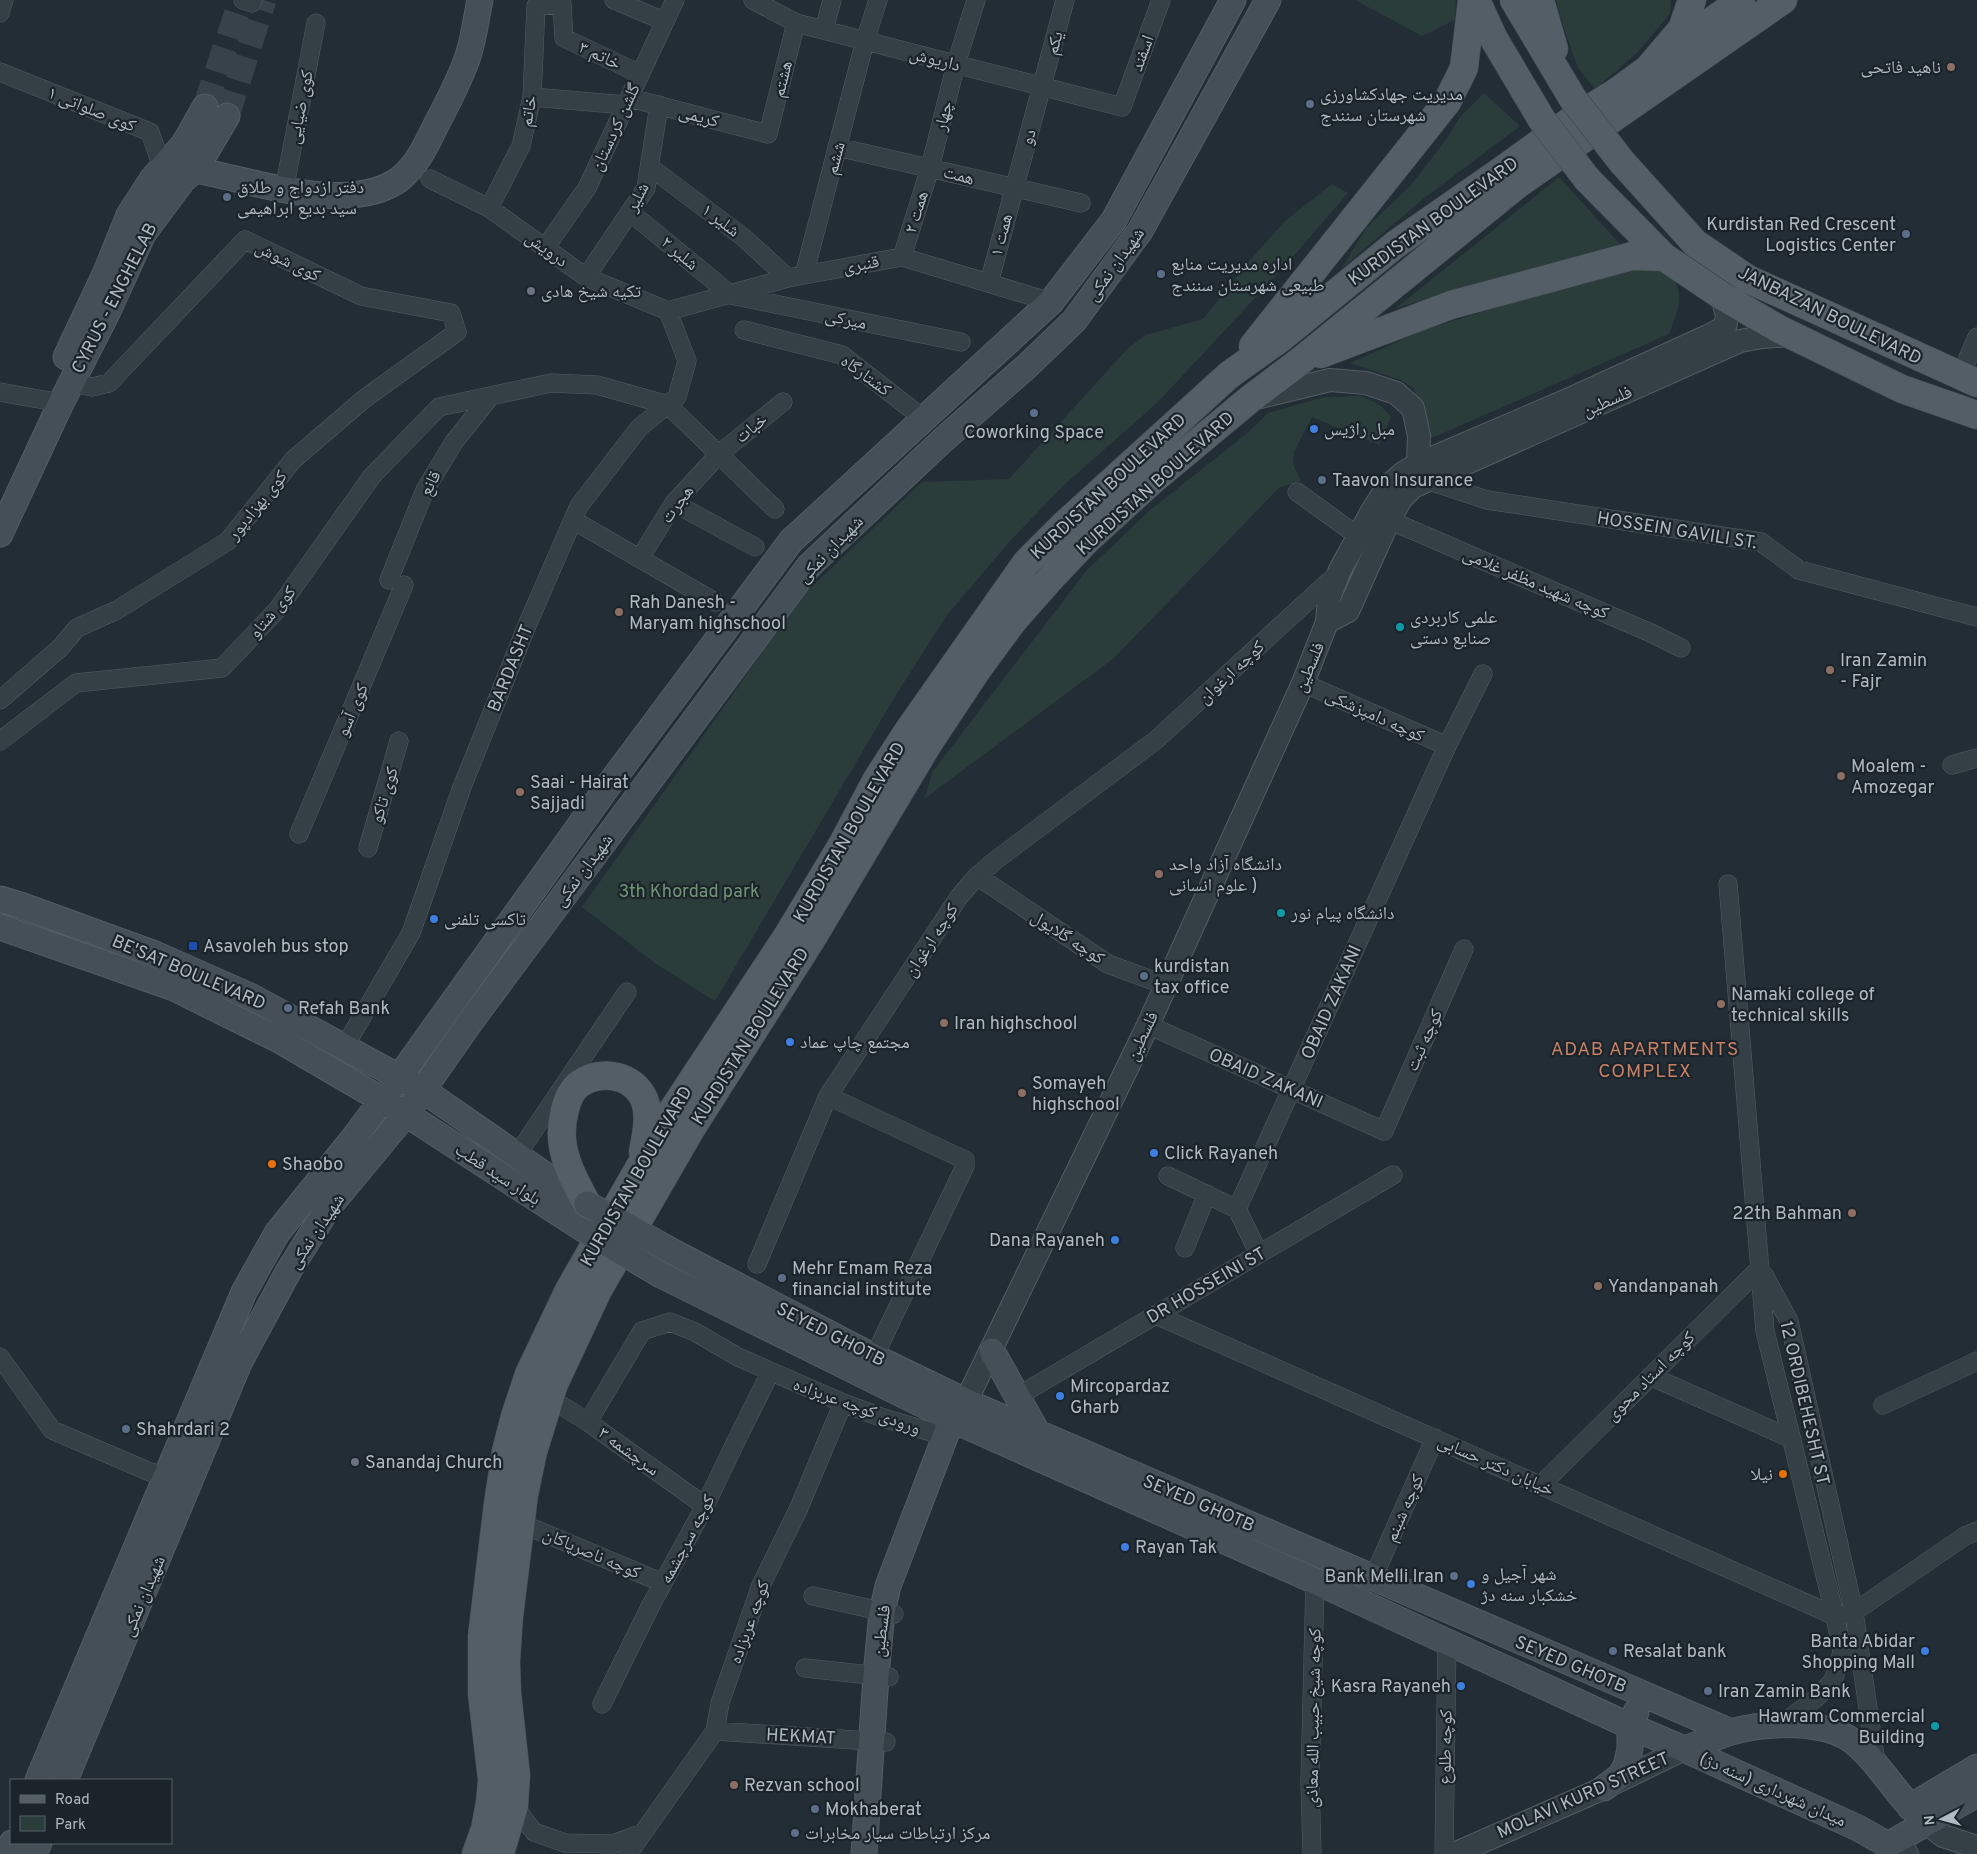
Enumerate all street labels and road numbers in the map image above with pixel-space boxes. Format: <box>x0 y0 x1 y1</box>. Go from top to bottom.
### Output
street label: یکم <box>1041 29 1070 58</box>
street label: اسفند <box>1126 32 1161 75</box>
street label: خاتم ۳ <box>575 37 624 76</box>
street label: داریوش <box>907 43 962 78</box>
street label: هشتم <box>768 59 799 100</box>
street label: کوی ضیایی <box>283 68 320 146</box>
street label: گلشن کردستان <box>586 80 647 175</box>
street label: کوی صلواتی ۱ <box>44 82 140 139</box>
street label: خاتم <box>515 94 544 129</box>
street label: چهار <box>929 99 959 135</box>
street label: کریمی <box>676 101 722 134</box>
street label: دو <box>1016 127 1043 148</box>
street label: ششم <box>821 139 852 177</box>
street label: KURDISTAN BOULEVARD <box>1344 153 1524 292</box>
street label: همت <box>941 162 977 191</box>
street label: شلیر <box>621 179 656 217</box>
street label: همت ۲ <box>900 188 935 237</box>
street label: شلیر ۱ <box>696 199 744 243</box>
street label: همت ۱ <box>986 211 1019 259</box>
street label: CYRUS - ENGHELAB <box>67 219 163 378</box>
street label: شهیدان نمکی <box>1082 223 1151 306</box>
street label: درویش <box>520 227 572 273</box>
street label: شلیر ۲ <box>655 232 703 277</box>
street label: کوی شوش <box>251 237 324 288</box>
street label: قنبری <box>841 251 881 280</box>
street label: JANBAZAN BOULEVARD <box>1734 262 1925 371</box>
street label: میرکی <box>823 305 869 336</box>
street label: کشتارگاه <box>835 350 895 403</box>
street label: فلسطین <box>1579 381 1636 424</box>
street label: KURDISTAN BOULEVARD <box>1072 406 1238 560</box>
street label: KURDISTAN BOULEVARD <box>1026 408 1190 564</box>
street label: خبات <box>731 409 773 449</box>
street label: کوی بهزادپور <box>222 466 294 546</box>
street label: قانع <box>415 467 448 500</box>
street label: هجرت <box>656 481 700 529</box>
street label: HOSSEIN GAVILI ST. <box>1595 507 1758 555</box>
street label: شهیدان نمکی <box>793 511 869 589</box>
street label: کوچه شهید مظفر غلامی <box>1459 543 1612 626</box>
street label: کوی شتاو <box>244 581 302 644</box>
street label: BARDASHT <box>483 621 539 716</box>
street label: کوچه ارغوان <box>1194 636 1271 710</box>
street label: فلسطین <box>1290 639 1331 696</box>
street label: کوی آسو <box>332 680 375 741</box>
street label: کوچه دامپزشکی <box>1321 684 1428 749</box>
street label: KURDISTAN BOULEVARD <box>789 738 911 927</box>
street label: کوی تاکو <box>366 764 405 826</box>
street label: شهیدان نمکی <box>549 830 619 912</box>
street label: کوچه ارغوان <box>900 899 965 982</box>
street label: کوچه گلایول <box>1026 906 1109 971</box>
street label: BE'SAT BOULEVARD <box>108 931 269 1016</box>
street label: OBAID ZAKANI <box>1297 942 1368 1063</box>
street label: KURDISTAN BOULEVARD <box>687 944 815 1130</box>
street label: کوچه ثبت <box>1401 1005 1449 1075</box>
street label: فلسطین <box>1122 1008 1165 1065</box>
street label: OBAID ZAKANI <box>1205 1044 1326 1115</box>
street label: KURDISTAN BOULEVARD <box>576 1082 698 1271</box>
street label: بلوار سید قطب <box>450 1139 545 1212</box>
street label: شهیدان نمکی <box>284 1190 351 1274</box>
street label: DR HOSSEINI ST <box>1143 1243 1271 1330</box>
street label: SEYED GHOTB <box>772 1298 889 1373</box>
street label: 12 ORDIBEHESHT ST <box>1773 1319 1834 1488</box>
street label: کوچه استاد محوی <box>1601 1327 1701 1427</box>
street label: ورودی کوچه عربزاده <box>790 1374 923 1441</box>
street label: سرچشمه ۳ <box>593 1422 663 1482</box>
street label: خیابان دکتر حسابی <box>1434 1430 1557 1502</box>
street label: SEYED GHOTB <box>1139 1471 1258 1538</box>
street label: کوچه شبنم <box>1380 1471 1431 1546</box>
street label: کوچه سرچشمه <box>655 1491 722 1588</box>
street label: کوچه ناصرپاکان <box>539 1523 644 1585</box>
street label: شهیدان نمکی <box>117 1553 172 1641</box>
street label: کوچه عربزاده <box>725 1577 776 1667</box>
street label: فلسطین <box>868 1604 897 1659</box>
street label: کوچه شیخ حبیب الله معاذی <box>1301 1627 1328 1808</box>
street label: SEYED GHOTB <box>1511 1632 1630 1699</box>
street label: کوچه طلوع <box>1434 1709 1459 1785</box>
street label: HEKMAT <box>765 1724 836 1751</box>
street label: MOLAVI KURD STREET <box>1494 1748 1674 1845</box>
street label: میدان شهرداری (سنه دژ) <box>1695 1748 1849 1833</box>

